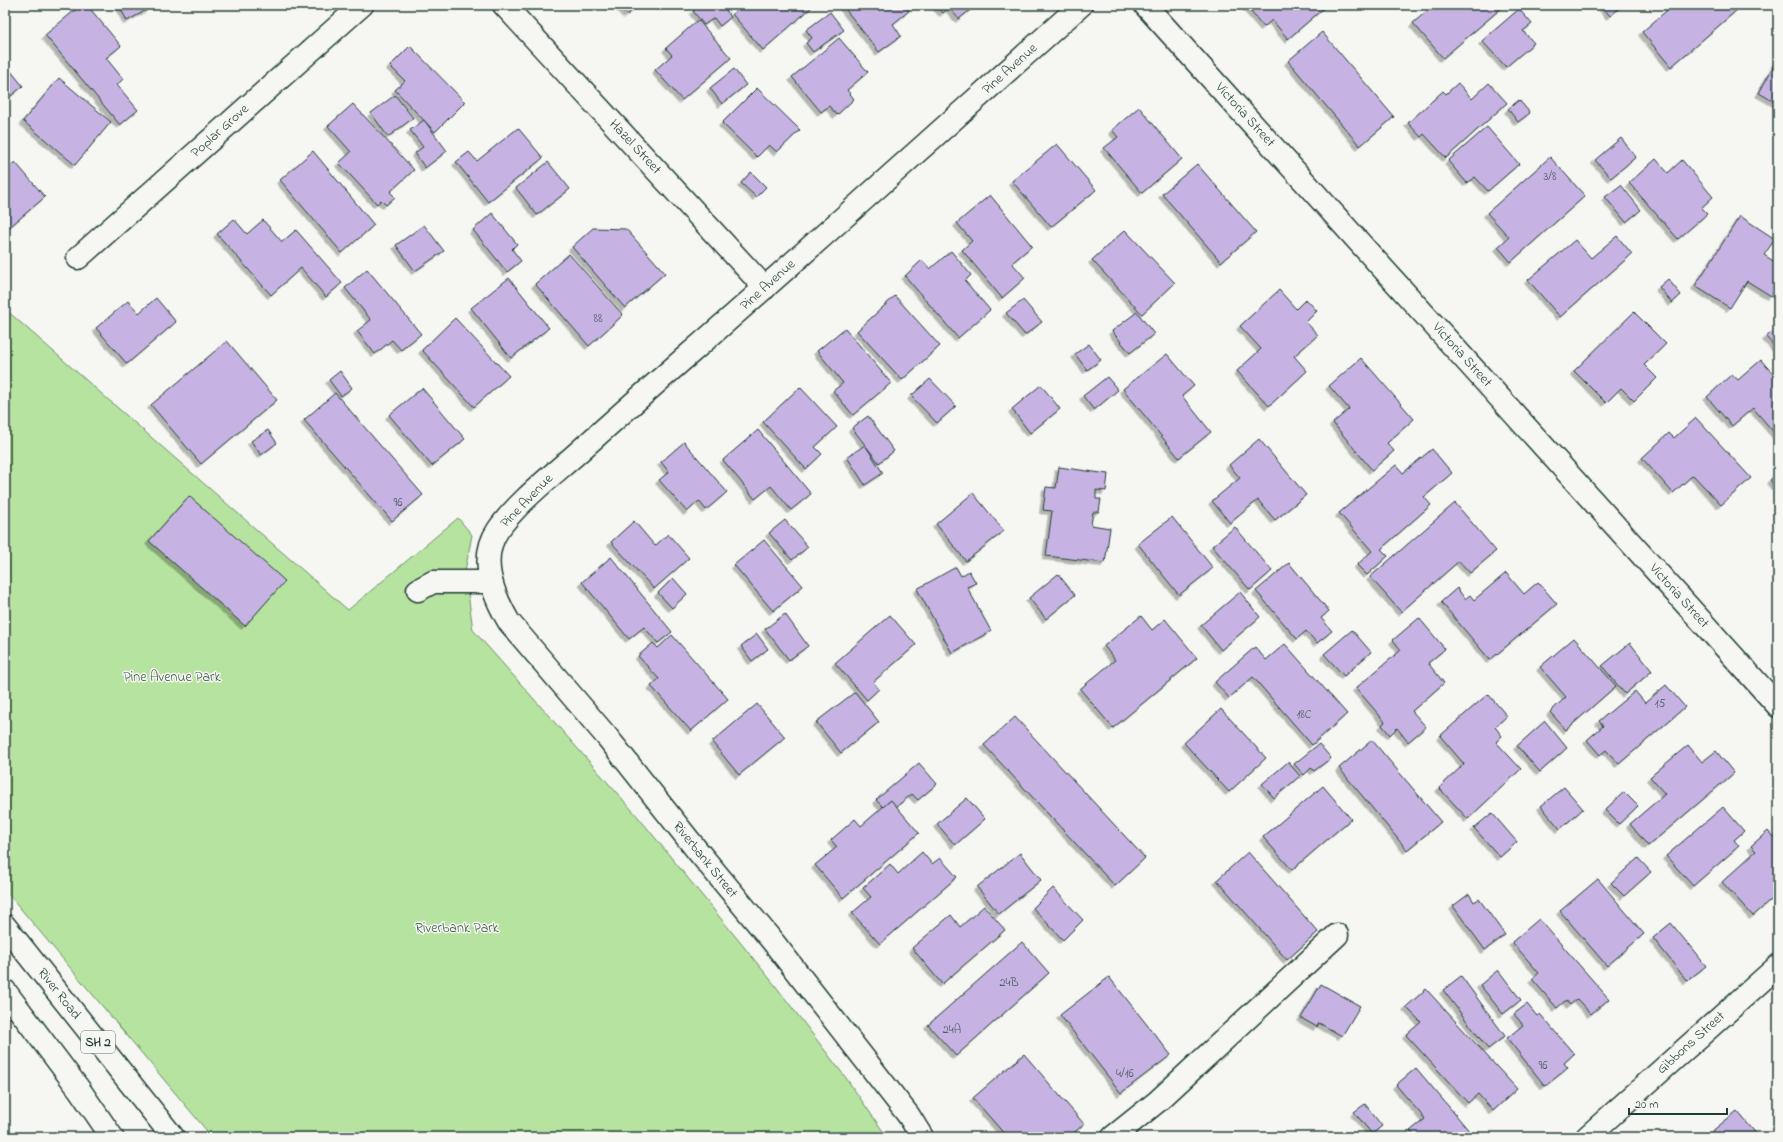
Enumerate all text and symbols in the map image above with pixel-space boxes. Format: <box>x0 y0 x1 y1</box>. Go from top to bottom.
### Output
street label: Pine Avenue <box>978 38 1043 100</box>
street label: Victoria Street <box>1209 77 1280 152</box>
street label: Poplar Grove <box>186 99 254 163</box>
street label: Hazel Street <box>604 115 666 180</box>
house number: 3/8 <box>1543 168 1557 186</box>
street label: Pine Avenue <box>736 254 801 316</box>
house number: 88 <box>593 310 603 328</box>
street label: Victoria Street <box>1426 317 1497 392</box>
street label: Pine Avenue <box>496 469 559 533</box>
house number: 96 <box>394 494 403 512</box>
street label: Victoria Street <box>1643 558 1714 633</box>
park label: Pine Avenue Park <box>123 667 221 688</box>
house number: 15 <box>1655 695 1665 713</box>
house number: 18C <box>1297 706 1312 724</box>
street label: Riverbank Street <box>667 817 743 903</box>
park label: Riverbank Park <box>415 918 500 939</box>
street label: River Road <box>32 964 86 1024</box>
house number: 24B <box>1000 974 1018 992</box>
street label: Gibbons Street <box>1652 1006 1730 1079</box>
house number: 24A <box>943 1021 961 1039</box>
road number: SH 2 <box>81 1031 115 1053</box>
house number: 96 <box>1539 1057 1548 1075</box>
house number: 4/16 <box>1116 1065 1135 1083</box>
scale bar <box>1629 1090 1727 1116</box>
text: 20 m <box>1635 1096 1658 1114</box>

